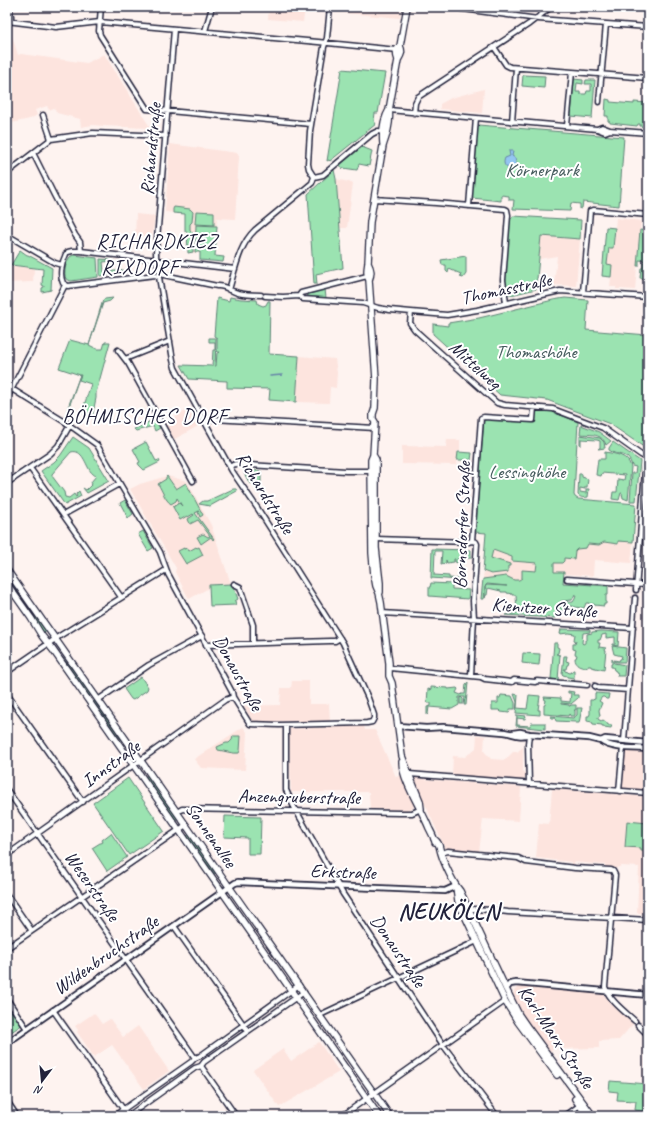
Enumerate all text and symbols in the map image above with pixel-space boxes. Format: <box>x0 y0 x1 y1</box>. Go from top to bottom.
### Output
street label: Richardstraße <box>135 100 167 196</box>
park label: Körnerpark <box>505 158 581 182</box>
district label: RICHARDKIEZ <box>96 229 220 254</box>
district label: RIXDORF <box>101 255 182 280</box>
street label: Thomasstraße <box>459 267 555 310</box>
street label: Mittelweg <box>444 335 507 396</box>
park label: Thomashöhe <box>496 340 578 364</box>
district label: BÖHMISCHES DORF <box>62 404 231 429</box>
street label: Richardstraße <box>230 448 301 540</box>
street label: Bornsdorfer Straße <box>448 459 476 589</box>
park label: Lessinghöhe <box>489 460 567 484</box>
street label: Kienitzer Straße <box>491 592 599 624</box>
street label: Donaustraße <box>207 631 269 717</box>
street label: Innstraße <box>77 734 146 793</box>
street label: Anzengruberstraße <box>238 784 362 810</box>
street label: Sonnenallee <box>180 798 243 874</box>
street label: Weserstraße <box>59 846 126 927</box>
street label: Erkstraße <box>310 859 378 885</box>
district label: NEUKÖLLN <box>398 897 503 926</box>
street label: Wildenbruchstraße <box>49 909 165 1000</box>
street label: Donaustraße <box>365 910 432 993</box>
street label: Karl-Marx-Straße <box>513 981 600 1095</box>
north arrow <box>22 1061 62 1101</box>
text: N <box>32 1082 44 1098</box>

